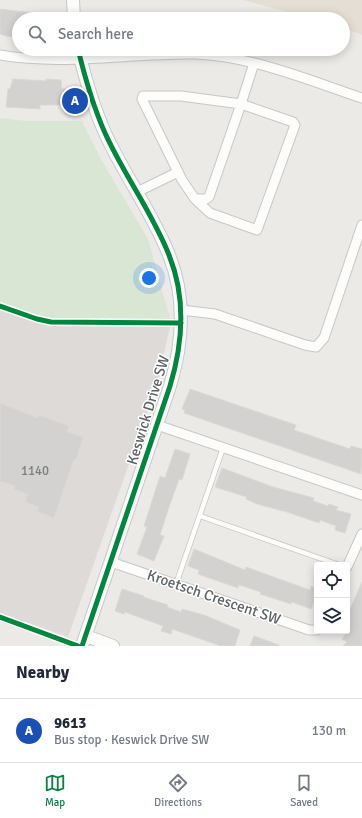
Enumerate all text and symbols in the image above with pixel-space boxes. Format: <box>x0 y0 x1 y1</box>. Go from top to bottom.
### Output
search box <box>12 12 350 56</box>
icon: search <box>26 23 48 45</box>
text: Search here <box>58 25 134 43</box>
pin: A <box>62 86 88 116</box>
your location <box>139 268 159 288</box>
street label: Keswick Drive SW <box>123 353 173 467</box>
house number: 1140 <box>21 463 49 479</box>
map controls <box>314 562 350 634</box>
button: locate <box>314 562 350 598</box>
street label: Kroetsch Crescent SW <box>145 566 283 628</box>
button: layers <box>314 598 350 634</box>
text: Nearby <box>16 662 69 683</box>
text: 9613 <box>54 714 86 732</box>
text: A <box>25 723 33 739</box>
text: 130 m <box>312 723 346 739</box>
text: Bus stop · Keswick Drive SW <box>54 732 209 748</box>
tab: Map <box>44 772 66 809</box>
tab: Directions <box>154 772 202 809</box>
tab: Saved <box>290 772 318 809</box>

